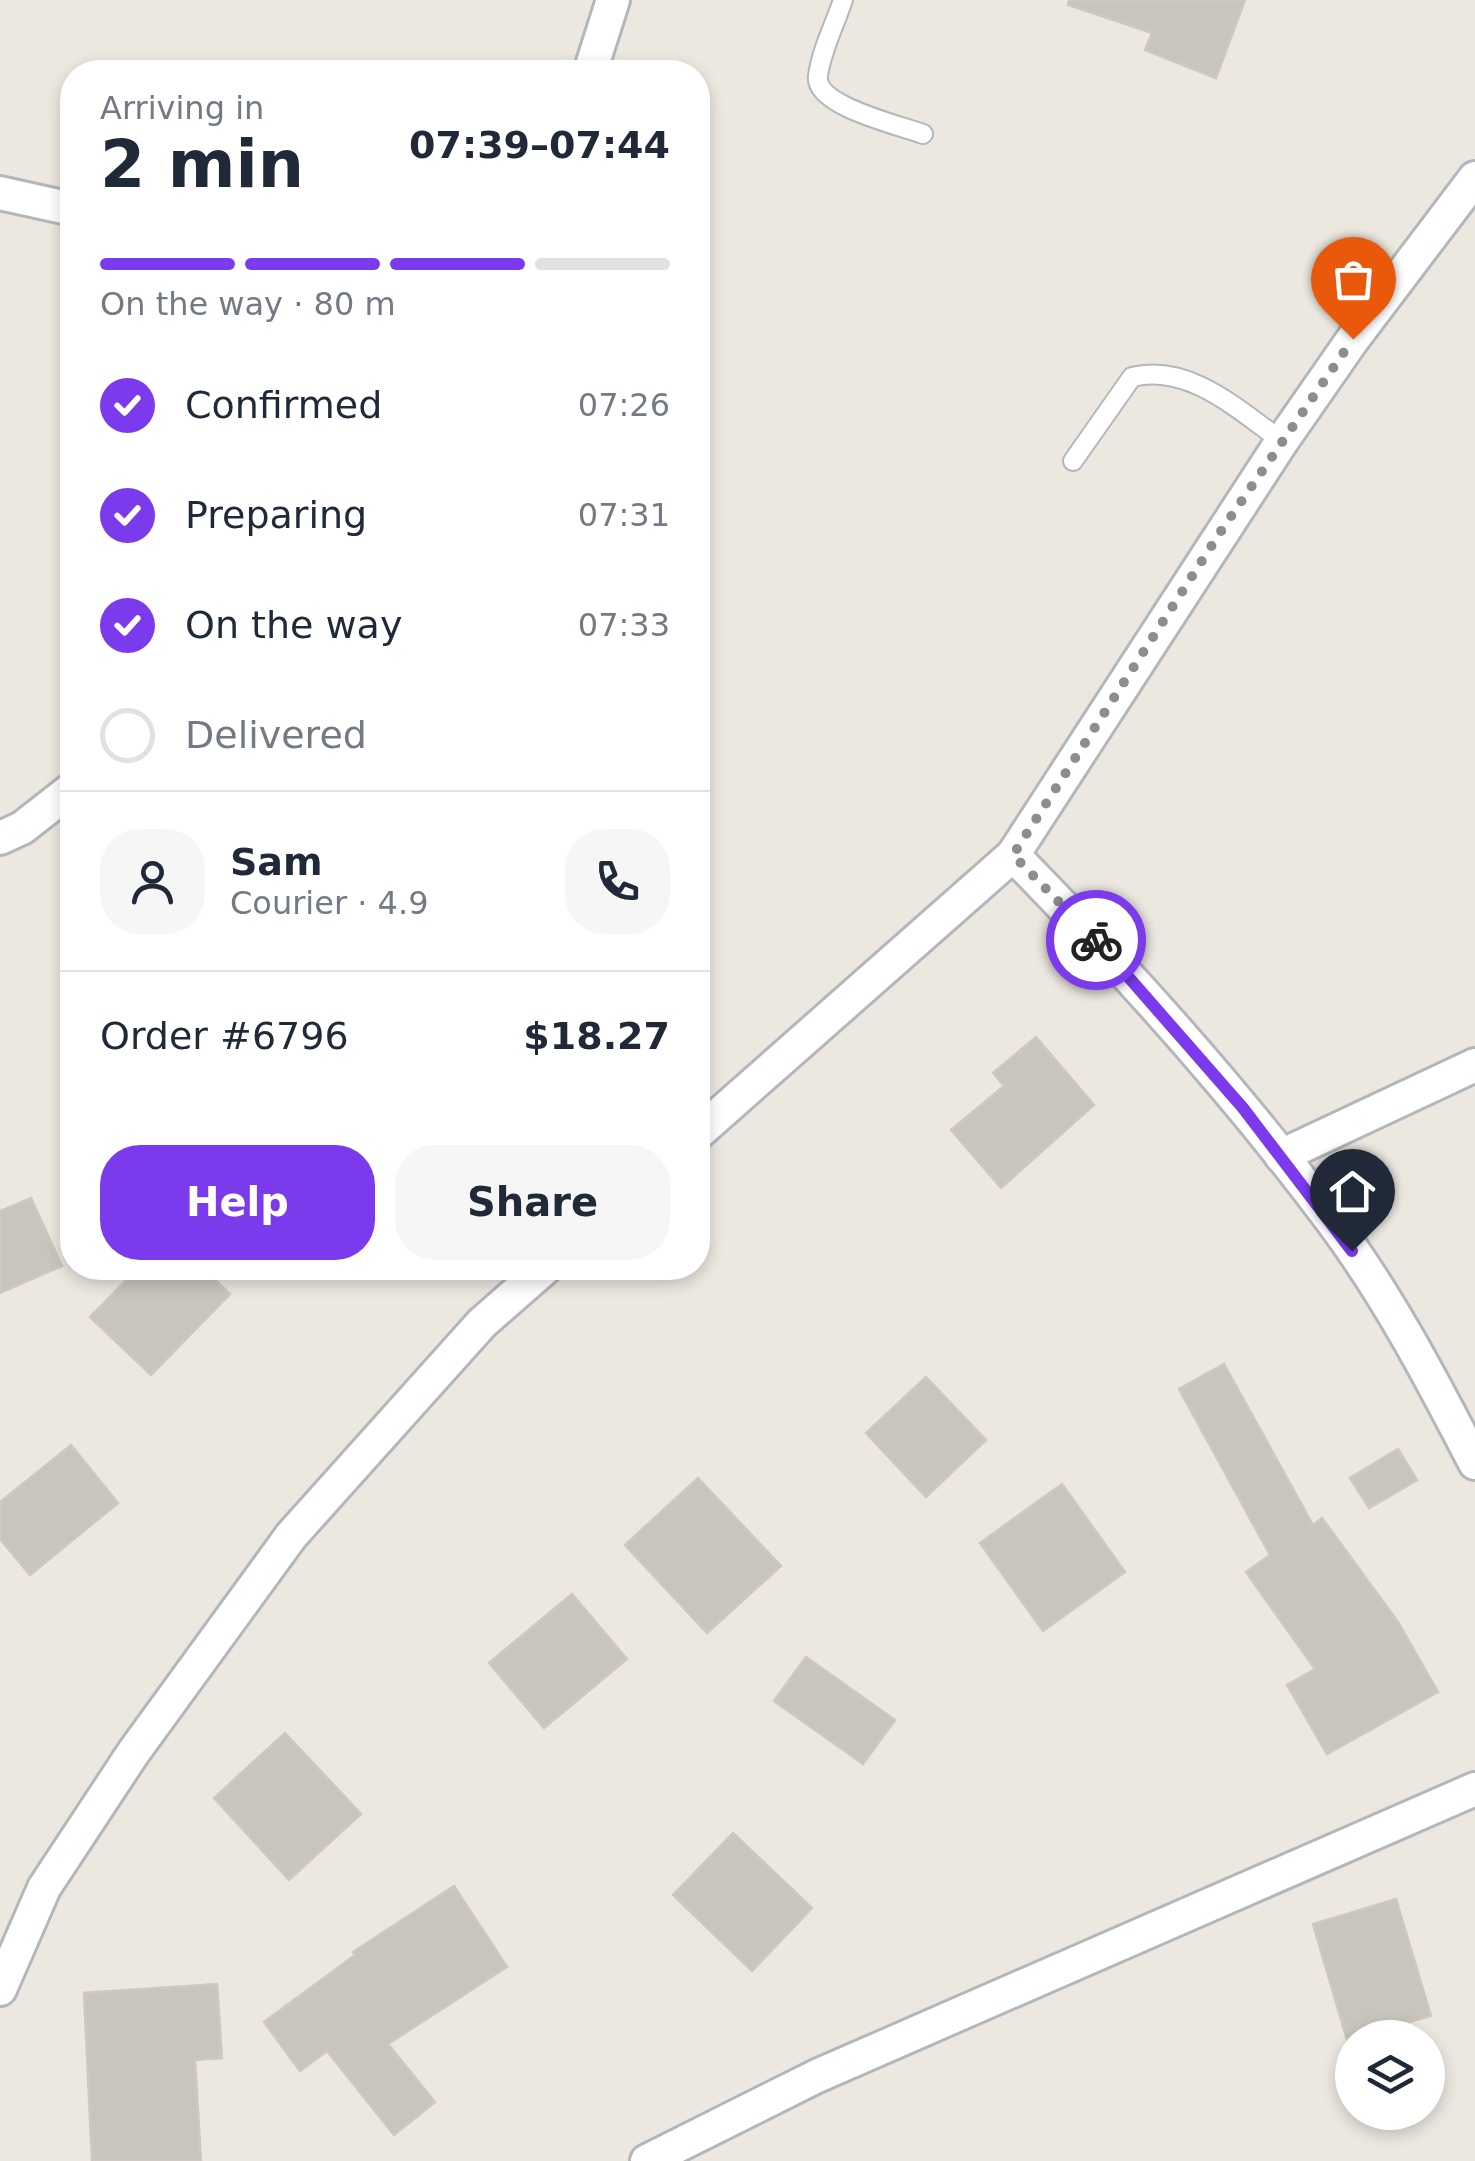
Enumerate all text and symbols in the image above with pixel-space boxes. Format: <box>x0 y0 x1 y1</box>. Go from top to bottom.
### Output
text: Arriving in <box>100 89 264 127</box>
text: 07:39–07:44 <box>409 123 670 167</box>
text: 2 min <box>100 127 304 202</box>
pin <box>1311 237 1396 340</box>
icon: bag <box>1326 252 1381 307</box>
text: On the way · 80 m <box>100 285 396 323</box>
icon: check <box>100 378 155 433</box>
text: Confirmed <box>185 383 382 427</box>
text: 07:26 <box>578 386 670 424</box>
icon: check <box>100 488 155 543</box>
text: Preparing <box>185 493 367 537</box>
text: 07:31 <box>578 496 670 534</box>
icon: check <box>100 598 155 653</box>
text: On the way <box>185 603 402 647</box>
text: 07:33 <box>578 606 670 644</box>
text: Delivered <box>185 713 367 757</box>
button: person <box>100 829 205 934</box>
button: phone <box>565 829 670 934</box>
text: Sam <box>230 840 323 884</box>
text: Courier · 4.9 <box>230 884 429 922</box>
courier <box>1046 890 1146 990</box>
icon: bike <box>1069 913 1124 968</box>
text: Order #6796 <box>100 1014 349 1058</box>
text: $18.27 <box>523 1014 670 1058</box>
button: Help <box>100 1145 375 1260</box>
button: Share <box>395 1145 670 1260</box>
pin <box>1310 1149 1395 1252</box>
icon: home <box>1325 1164 1380 1219</box>
map controls <box>1335 2020 1445 2130</box>
button: layers <box>1335 2020 1445 2130</box>

